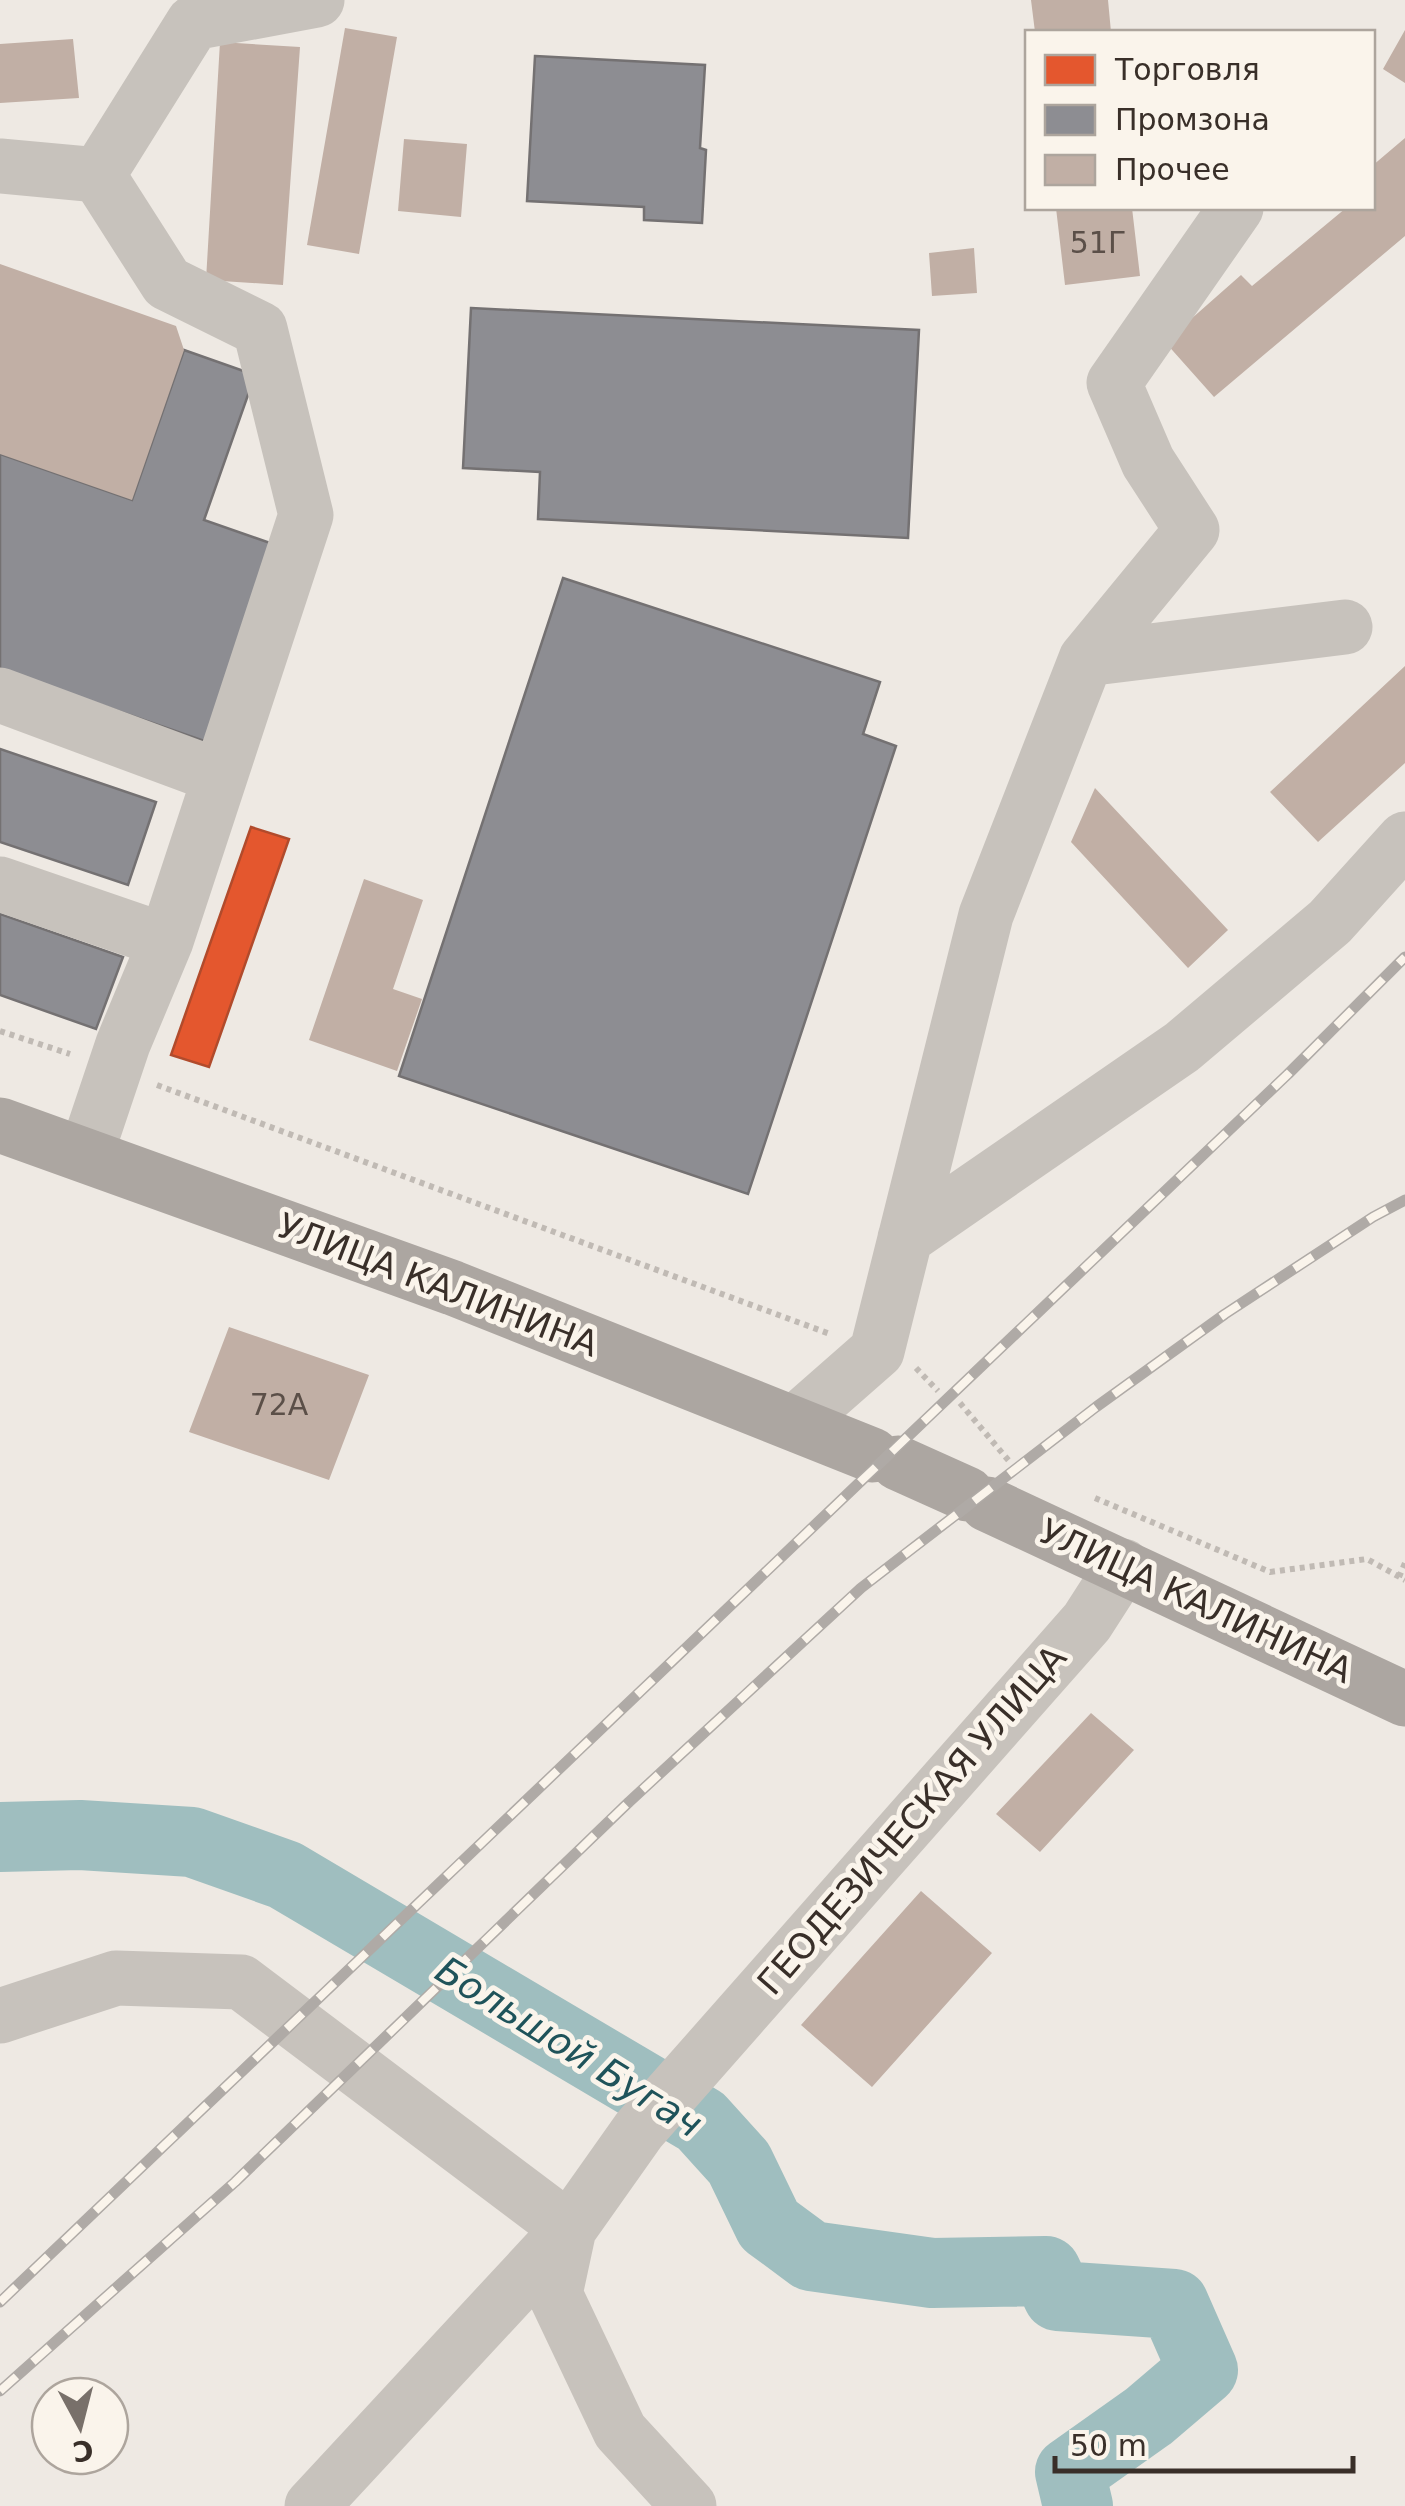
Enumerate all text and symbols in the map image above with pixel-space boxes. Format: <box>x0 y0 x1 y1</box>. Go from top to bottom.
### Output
legend <box>1025 30 1375 210</box>
text: Торговля <box>1114 52 1260 87</box>
text: Промзона <box>1115 102 1270 137</box>
text: Прочее <box>1115 152 1230 187</box>
house number: 51Г <box>1070 225 1126 260</box>
street label: УЛИЦА КАЛИНИНА <box>272 1205 604 1365</box>
house number: 72А <box>250 1387 309 1422</box>
street label: УЛИЦА КАЛИНИНА <box>1033 1511 1359 1691</box>
street label: ГЕОДЕЗИЧЕСКАЯ УЛИЦА <box>750 1637 1074 2002</box>
water label: Большой Бугач <box>428 1948 710 2146</box>
north arrow <box>30 2376 130 2476</box>
scale bar <box>1055 2411 1352 2473</box>
text: 50 m <box>1070 2428 1147 2463</box>
text: С <box>71 2433 95 2468</box>

